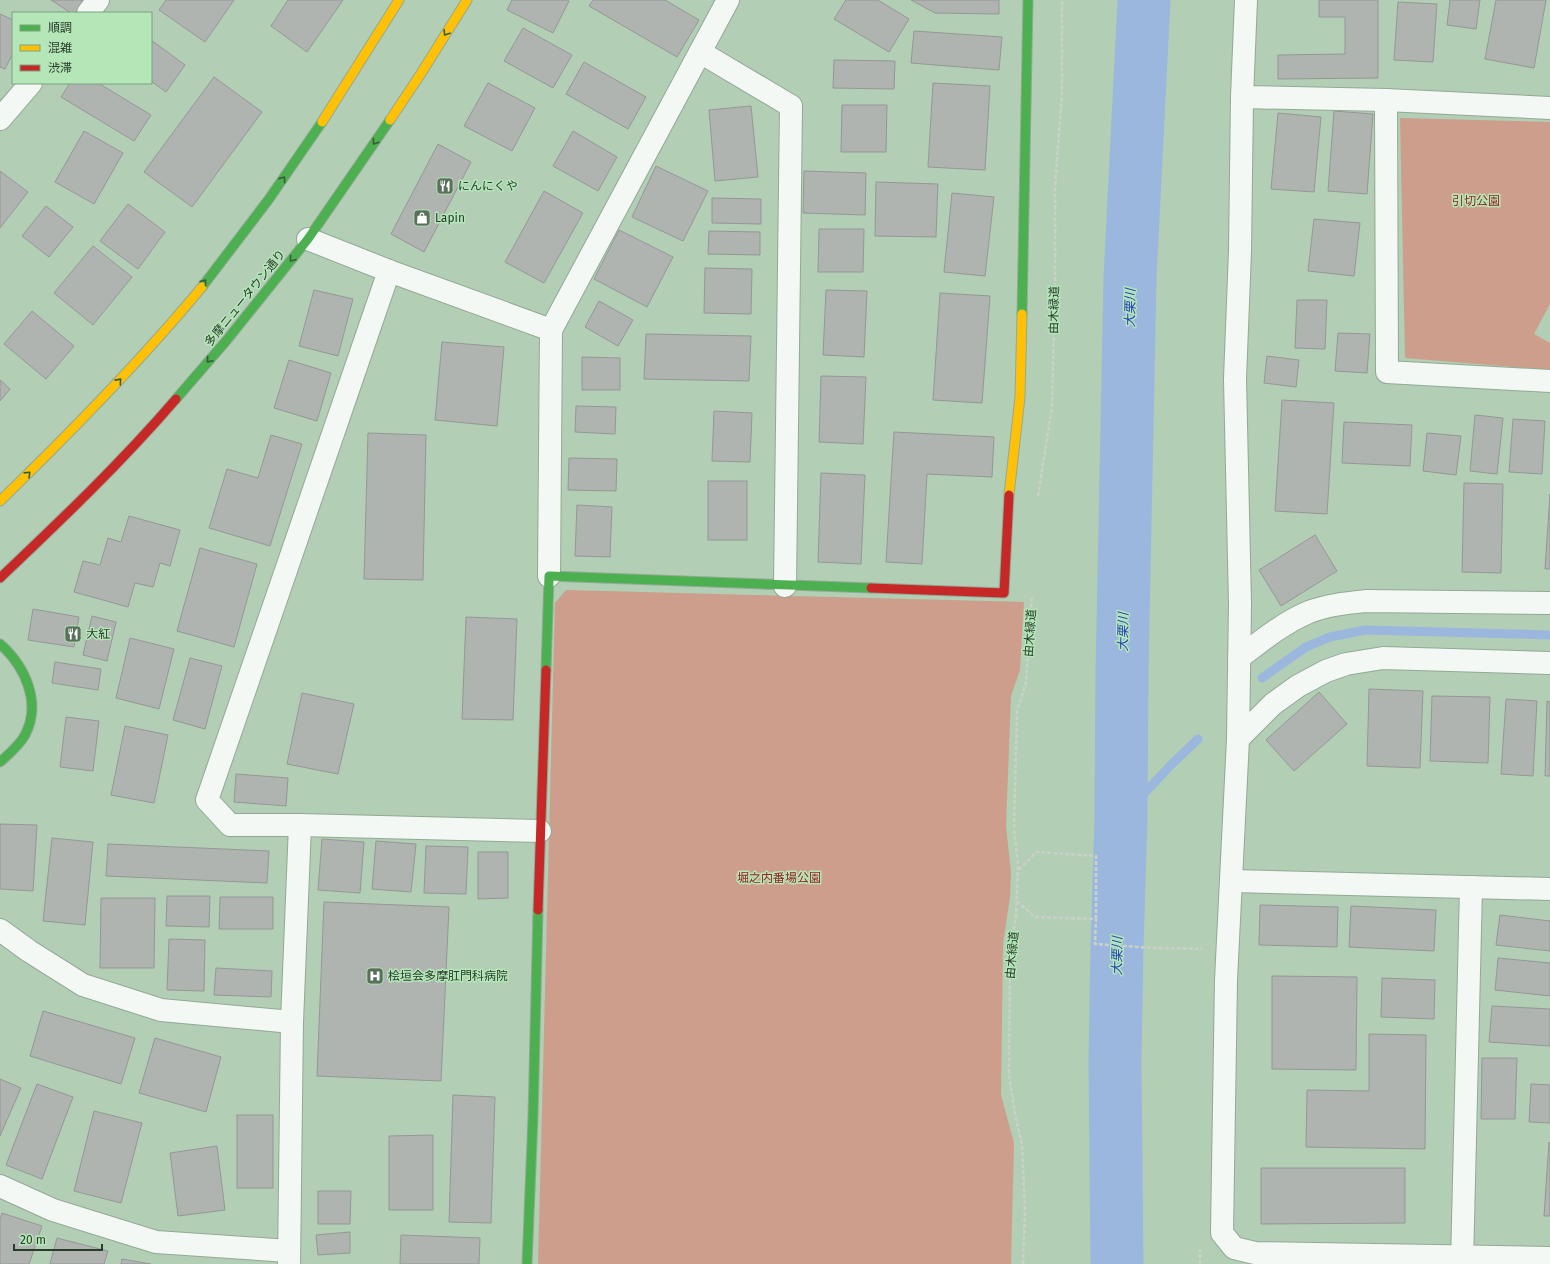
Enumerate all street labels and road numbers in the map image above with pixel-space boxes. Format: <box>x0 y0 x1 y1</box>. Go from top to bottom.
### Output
street label: 多摩ニュータウン通り <box>202 247 288 349</box>
street label: 由木緑道 <box>1047 286 1061 334</box>
street label: 由木緑道 <box>1021 609 1039 657</box>
street label: 由木緑道 <box>1003 930 1021 980</box>

